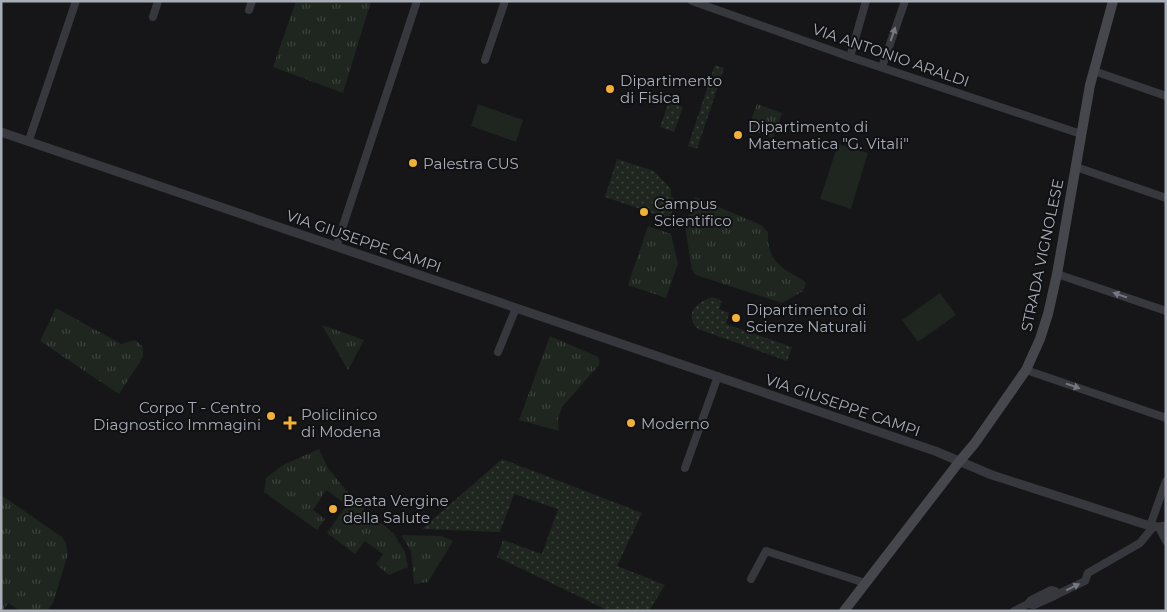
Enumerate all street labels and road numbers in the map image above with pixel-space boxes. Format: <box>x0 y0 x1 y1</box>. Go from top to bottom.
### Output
street label: VIA ANTONIO ARALDI <box>810 19 972 91</box>
street label: STRADA VIGNOLESE <box>1017 177 1067 333</box>
street label: VIA GIUSEPPE CAMPI <box>284 206 444 276</box>
street label: VIA GIUSEPPE CAMPI <box>763 370 923 440</box>

